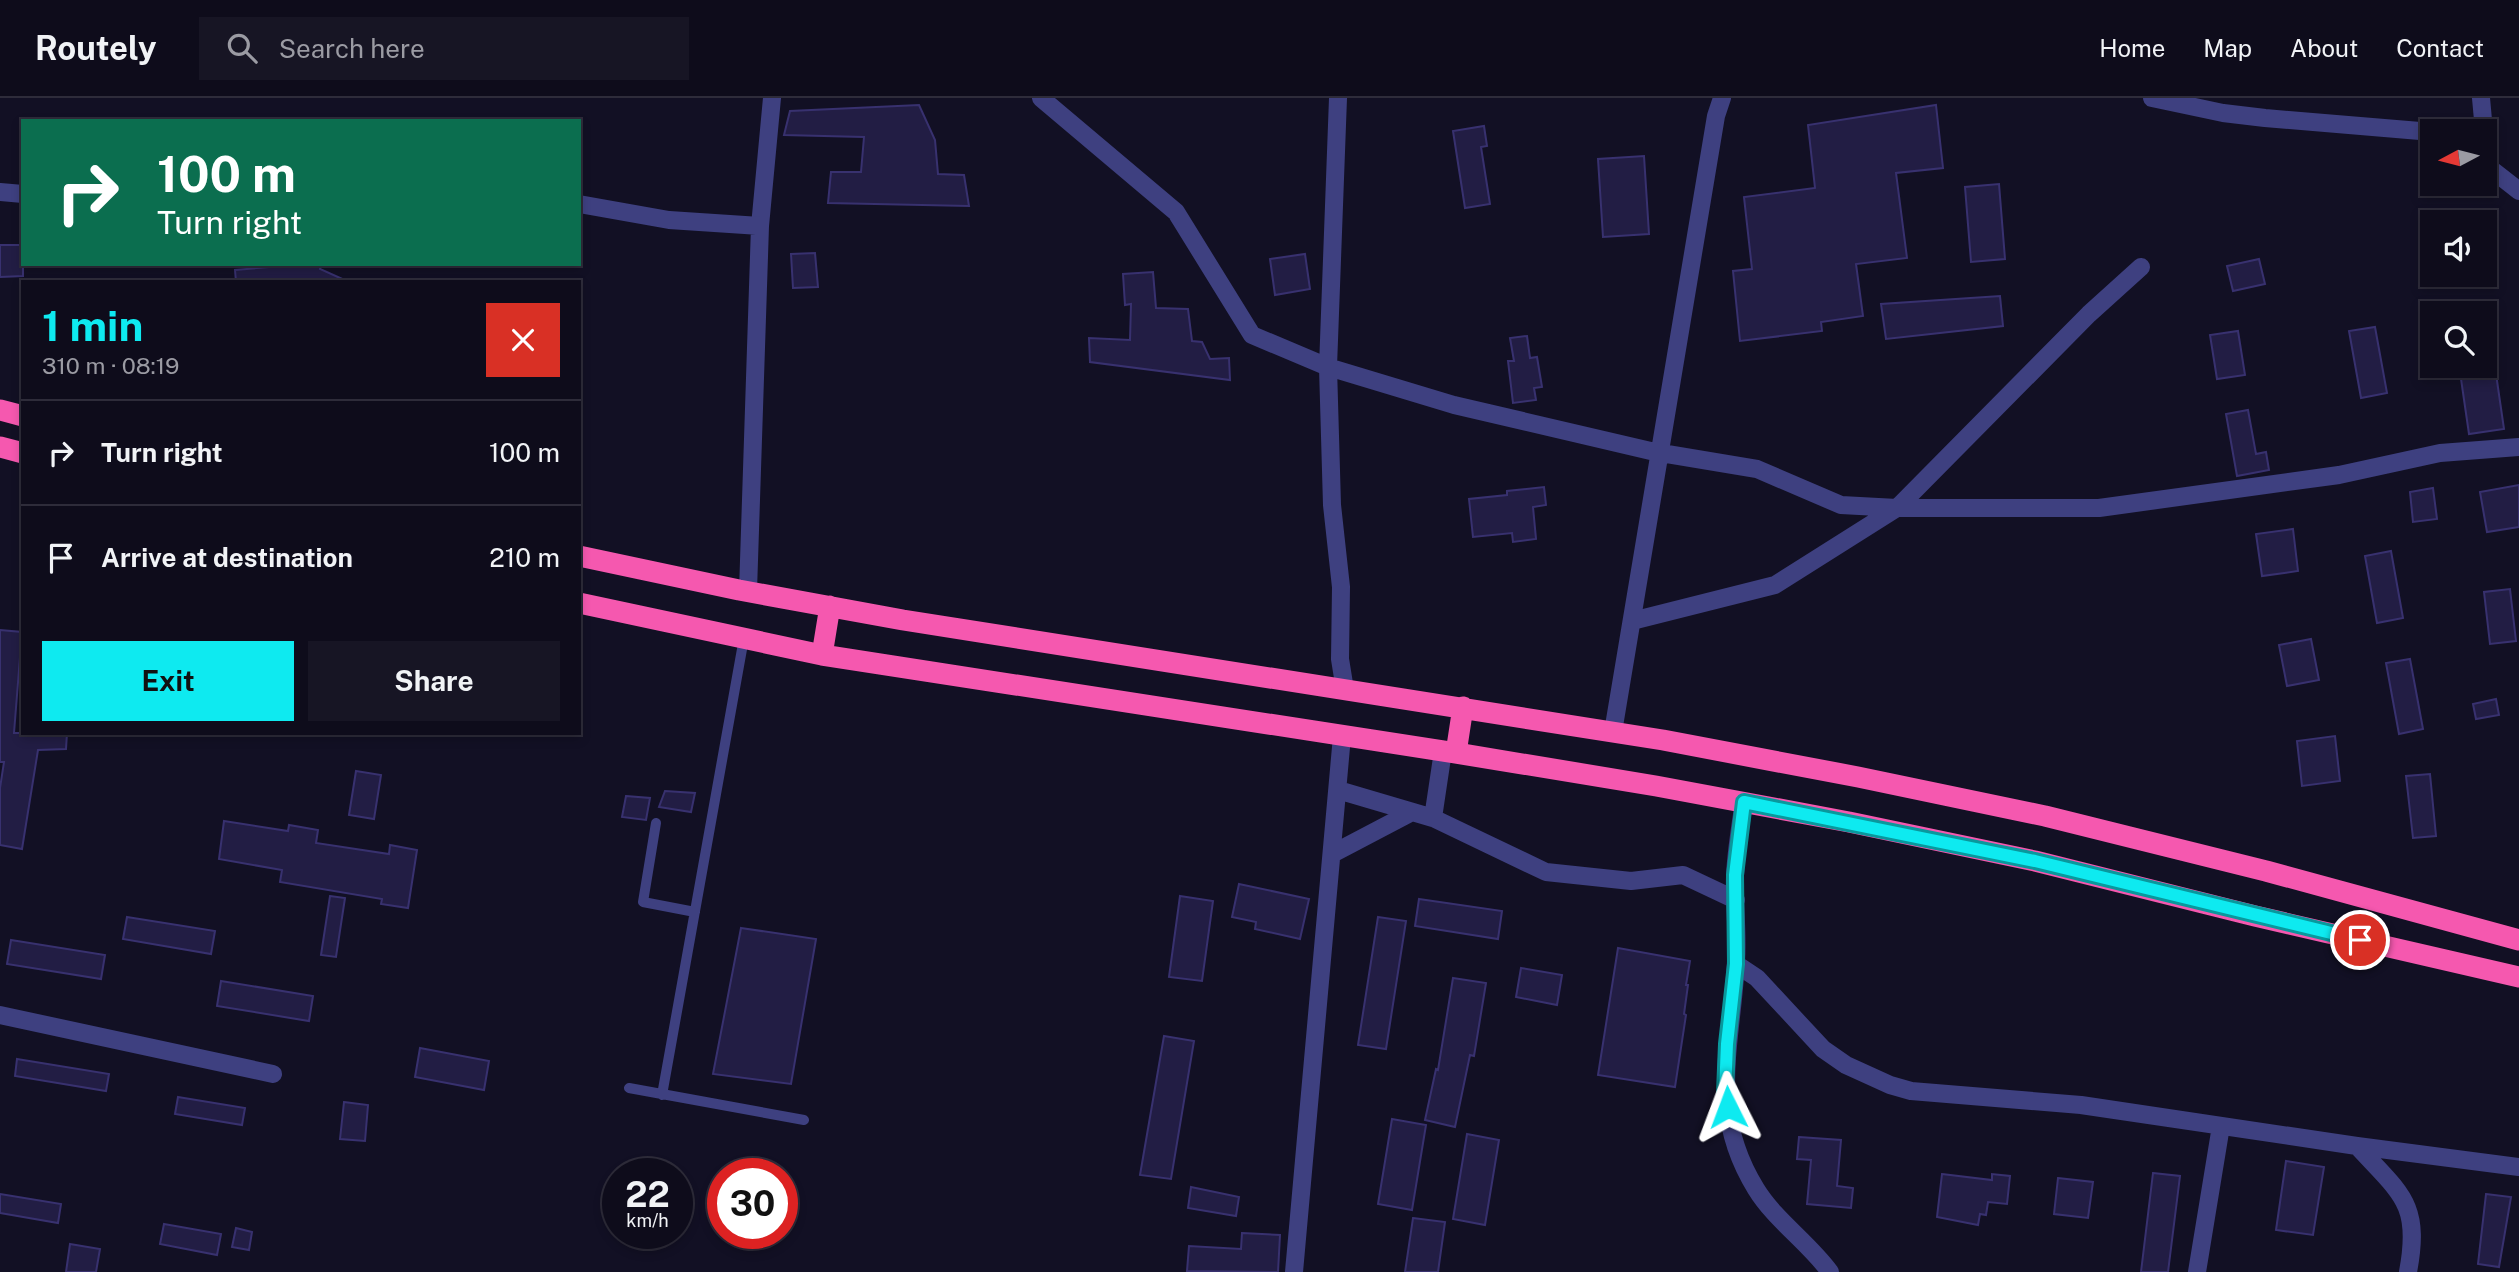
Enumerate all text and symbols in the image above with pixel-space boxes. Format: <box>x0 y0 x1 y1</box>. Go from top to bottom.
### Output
search box <box>199 17 689 80</box>
text: Routely <box>35 29 157 67</box>
icon: search <box>223 29 261 67</box>
text: Search here <box>279 33 425 64</box>
text: Home <box>2099 34 2165 62</box>
text: Map <box>2203 34 2252 62</box>
text: About <box>2290 34 2358 62</box>
text: Contact <box>2396 34 2484 62</box>
north arrow <box>2420 119 2497 196</box>
map controls <box>2420 119 2497 378</box>
text: 100 m <box>157 145 296 203</box>
icon: right <box>42 147 133 238</box>
text: Turn right <box>157 204 302 241</box>
button: sound <box>2420 210 2497 287</box>
text: 1 min <box>42 301 143 350</box>
button: search <box>2420 301 2497 378</box>
button: close <box>486 303 560 377</box>
text: 310 m · 08:19 <box>42 352 179 379</box>
icon: right <box>42 434 80 472</box>
text: Turn right <box>101 437 223 468</box>
text: 100 m <box>489 437 560 468</box>
icon: arrive <box>42 539 80 577</box>
text: Arrive at destination <box>101 542 353 573</box>
text: 210 m <box>489 542 560 573</box>
button: Exit <box>42 641 294 721</box>
button: Share <box>308 641 560 721</box>
pin <box>2330 910 2390 970</box>
icon: arrive <box>2341 921 2379 959</box>
position arrow <box>1691 1070 1765 1144</box>
speed limit sign: 30 <box>707 1158 798 1249</box>
text: 22 <box>625 1174 670 1215</box>
text: km/h <box>626 1210 669 1231</box>

